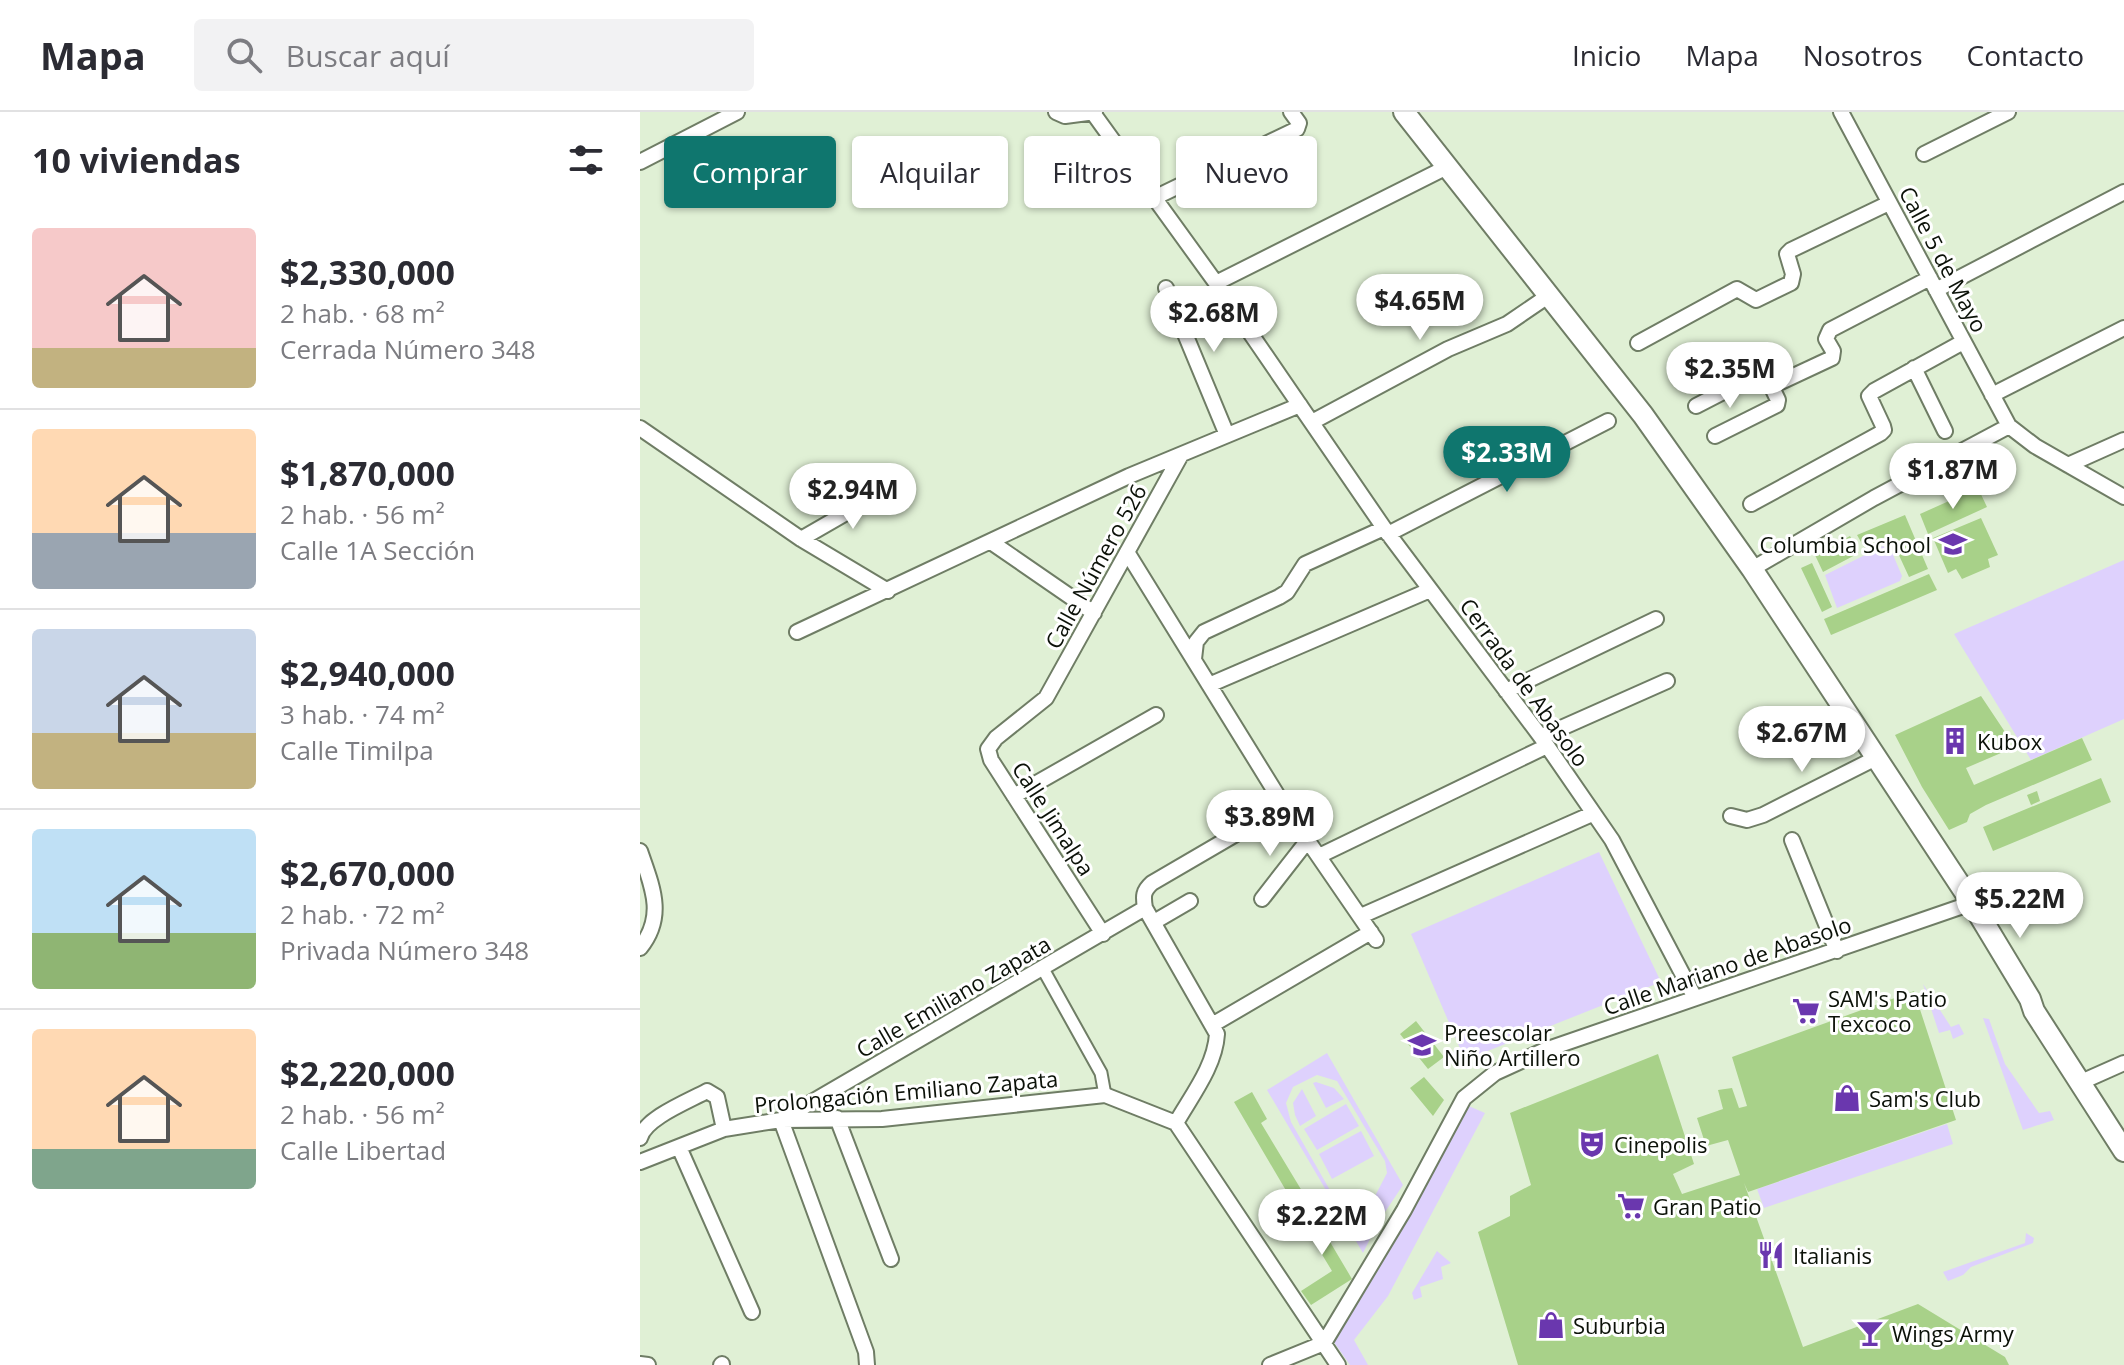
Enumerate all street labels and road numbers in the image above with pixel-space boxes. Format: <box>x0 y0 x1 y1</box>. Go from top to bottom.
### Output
street label: Calle 5 de Mayo <box>1893 181 1995 337</box>
street label: Calle Número 526 <box>1037 478 1153 654</box>
street label: Cerrada de Abasolo <box>1454 592 1596 772</box>
street label: Calle Jimalpa <box>1006 755 1102 881</box>
street label: Calle Mariano de Abasolo <box>1599 908 1855 1022</box>
street label: Calle Emiliano Zapata <box>850 928 1056 1064</box>
street label: Prolongación Emiliano Zapata <box>753 1063 1059 1119</box>

